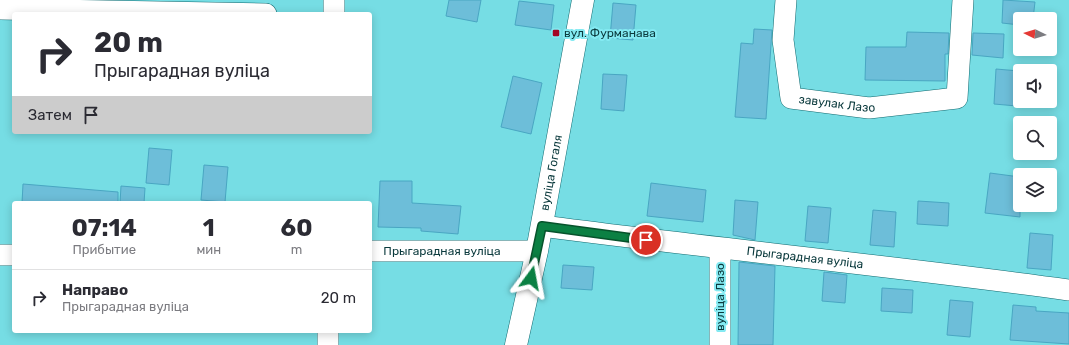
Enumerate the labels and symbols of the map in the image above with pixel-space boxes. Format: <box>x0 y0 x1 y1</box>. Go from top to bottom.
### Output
north arrow <box>1013 12 1057 56</box>
place label: вул. Фурманава <box>564 26 656 40</box>
marker: вул. Фурманава <box>551 28 561 38</box>
street label: завулак Лазо <box>798 92 876 115</box>
street label: вуліца Гогаля <box>538 134 565 212</box>
pin <box>629 223 663 257</box>
street label: Прыгарадная вуліца <box>383 244 501 258</box>
street label: Прыгарадная вуліца <box>746 244 864 271</box>
position arrow <box>510 257 552 299</box>
street label: вуліца Лазо <box>713 263 727 331</box>

